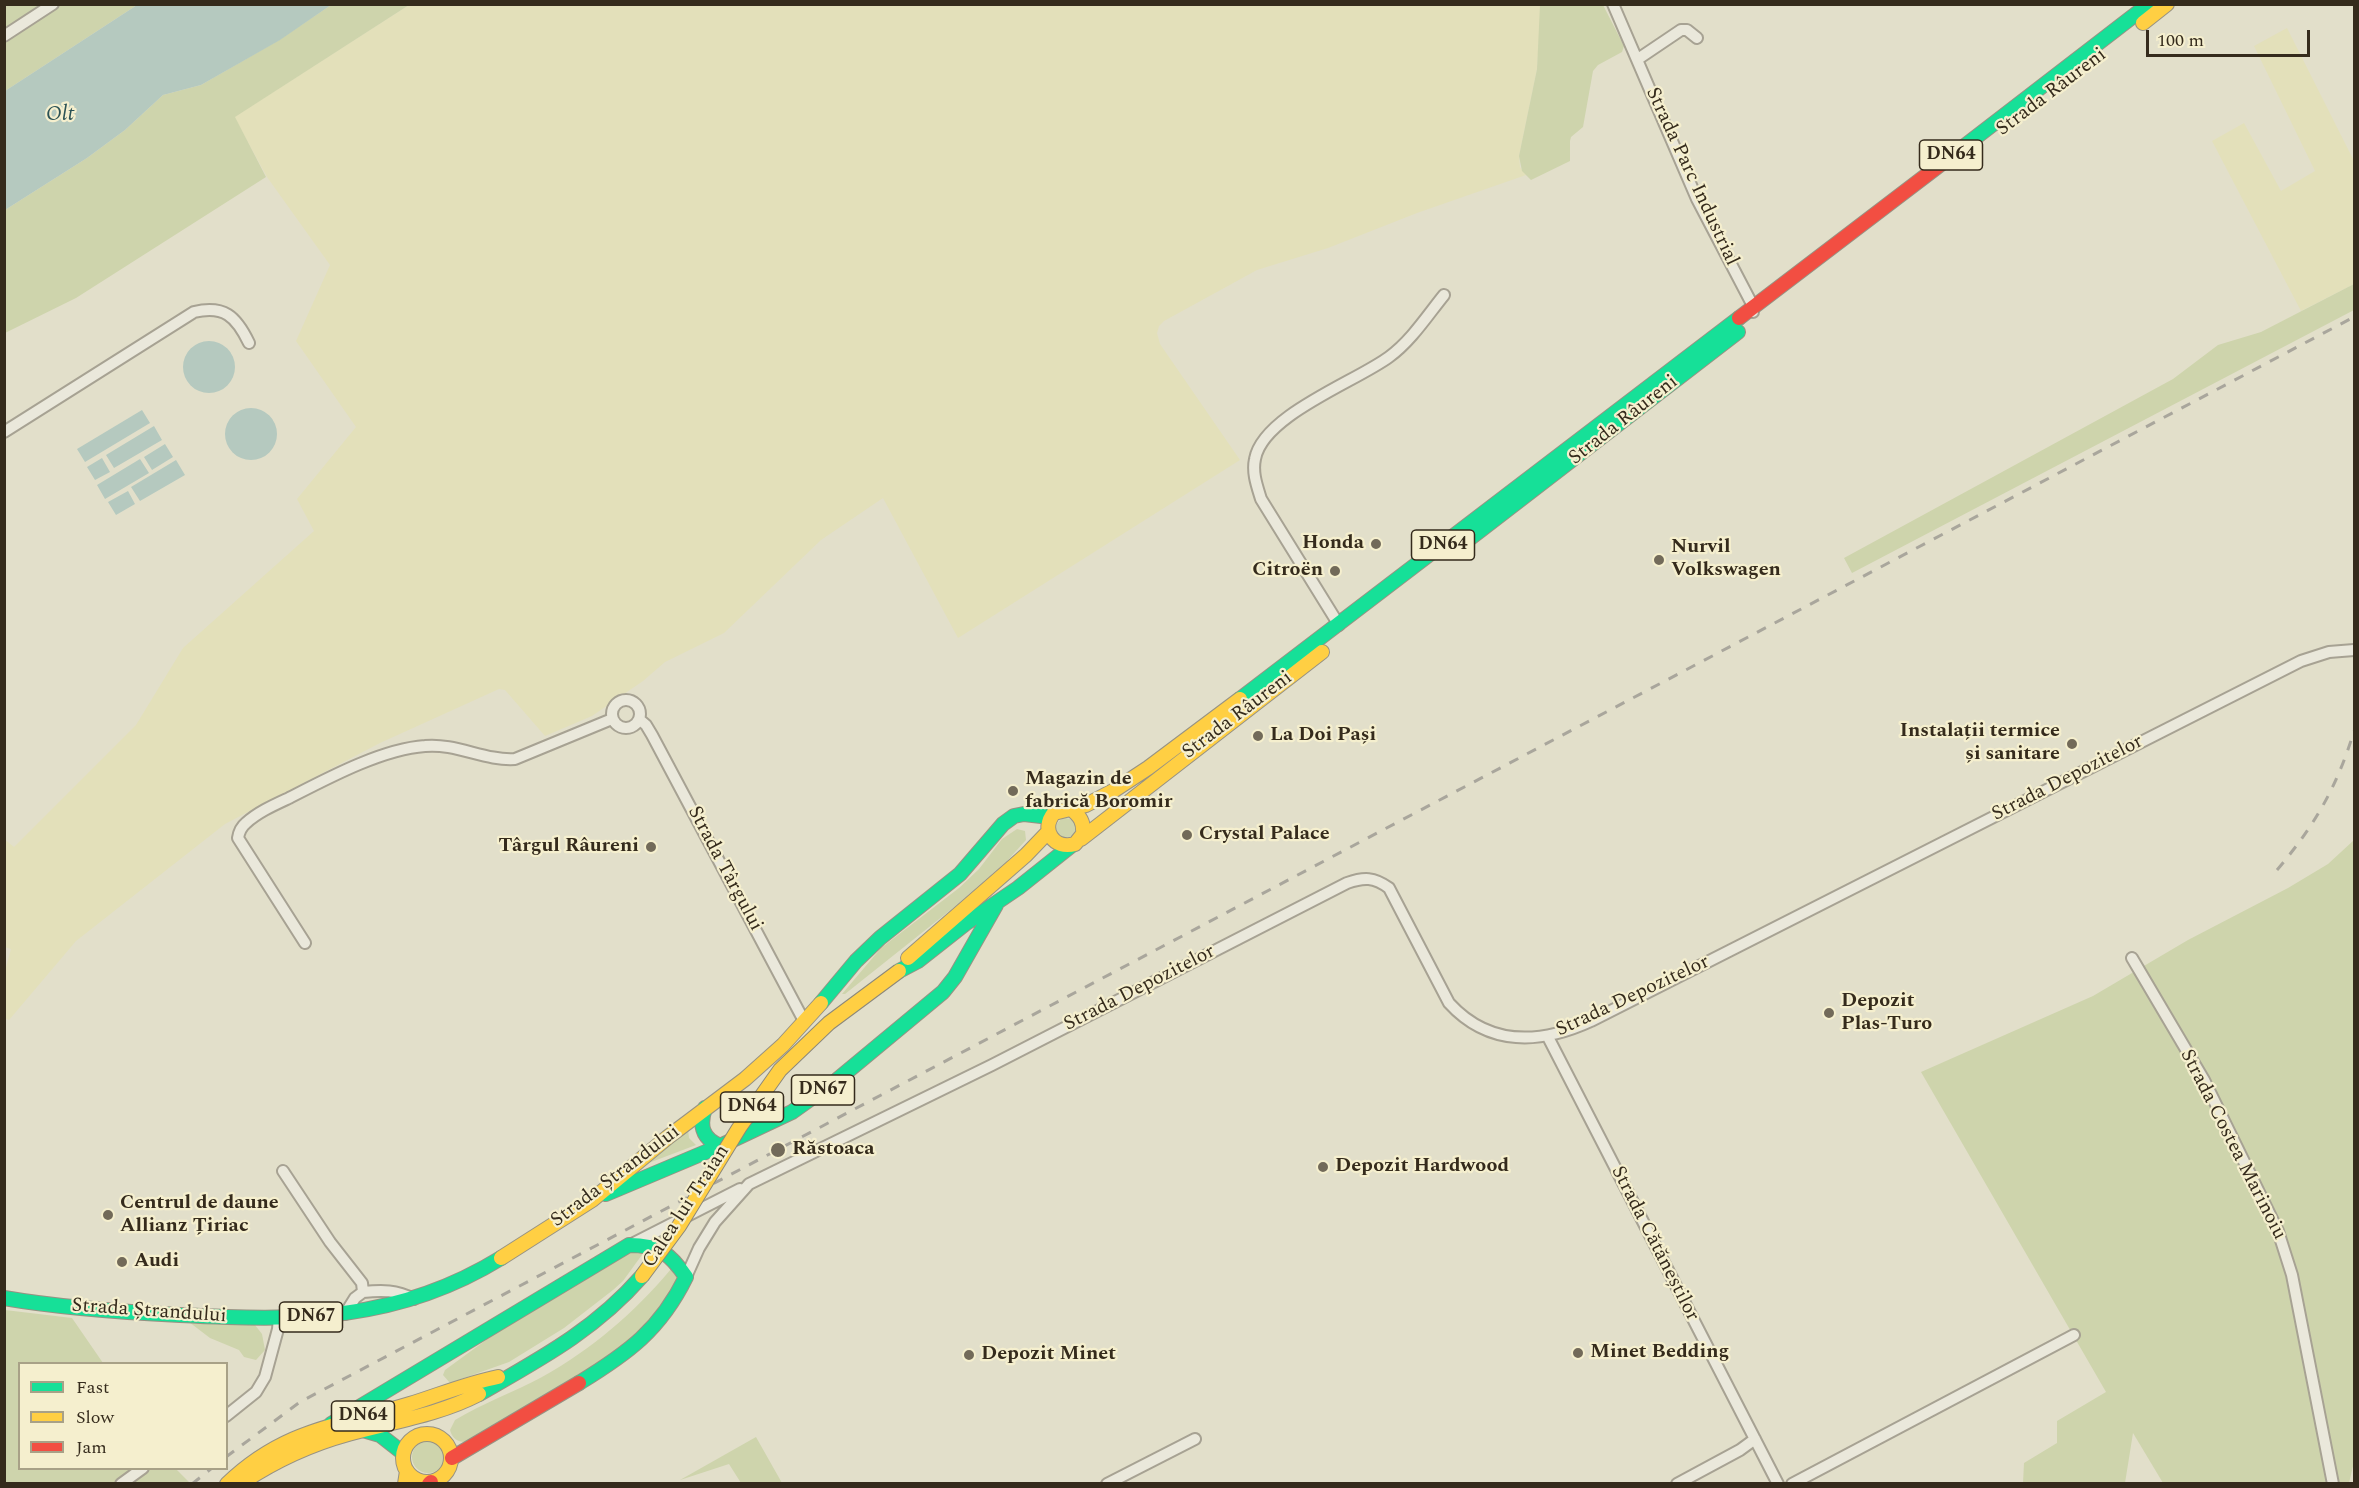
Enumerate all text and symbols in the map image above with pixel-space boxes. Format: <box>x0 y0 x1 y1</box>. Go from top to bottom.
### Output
scale bar <box>2149 18 2312 56</box>
text: 100 m <box>2157 27 2204 54</box>
street label: Strada Râureni <box>1992 44 2112 142</box>
street label: Strada Parc Industrial <box>1639 84 1743 270</box>
water label: Olt <box>46 103 74 129</box>
road number: DN64 <box>1920 140 1982 170</box>
street label: Strada Râureni <box>1565 371 1683 471</box>
road number: DN64 <box>1412 530 1474 560</box>
place label: Honda <box>1302 532 1364 556</box>
place label: Nurvil Volkswagen <box>1671 536 1781 583</box>
marker: Honda <box>1369 537 1383 551</box>
marker: Nurvil Volkswagen <box>1652 553 1666 567</box>
place label: Citroën <box>1252 559 1323 583</box>
marker: Citroën <box>1328 564 1342 578</box>
street label: Strada Râureni <box>1178 667 1298 765</box>
place label: Instalații termice și sanitare <box>1900 720 2060 767</box>
place label: La Doi Pași <box>1270 724 1376 748</box>
marker: La Doi Pași <box>1251 729 1265 743</box>
street label: Strada Depozitelor <box>1988 731 2148 827</box>
marker: Instalații termice și sanitare <box>2065 737 2079 751</box>
place label: Magazin de fabrică Boromir <box>1025 768 1172 815</box>
marker: Magazin de fabrică Boromir <box>1006 784 1020 798</box>
street label: Strada Târgului <box>681 802 767 936</box>
place label: Crystal Palace <box>1199 823 1330 847</box>
marker: Crystal Palace <box>1180 828 1194 842</box>
place label: Târgul Râureni <box>498 835 639 859</box>
marker: Târgul Râureni <box>644 840 658 854</box>
street label: Strada Depozitelor <box>1060 941 1220 1037</box>
street label: Strada Depozitelor <box>1552 951 1714 1043</box>
place label: Depozit Plas-Turo <box>1841 990 1932 1037</box>
marker: Depozit Plas-Turo <box>1822 1006 1836 1020</box>
street label: Strada Costea Marinoiu <box>2174 1046 2290 1244</box>
road number: DN67 <box>792 1075 854 1105</box>
road number: DN64 <box>720 1092 783 1122</box>
street label: Strada Ștrandului <box>547 1121 685 1233</box>
place label: Răstoaca <box>792 1138 874 1162</box>
street label: Calea lui Traian <box>638 1141 736 1273</box>
marker: Răstoaca <box>769 1141 787 1159</box>
place label: Depozit Hardwood <box>1335 1155 1509 1179</box>
marker: Depozit Hardwood <box>1316 1160 1330 1174</box>
street label: Strada Cătăneștilor <box>1605 1162 1703 1326</box>
place label: Centrul de daune Allianz Țiriac <box>120 1192 279 1239</box>
marker: Centrul de daune Allianz Țiriac <box>101 1208 115 1222</box>
place label: Audi <box>134 1250 179 1274</box>
marker: Audi <box>115 1255 129 1269</box>
street label: Strada Ștrandului <box>71 1295 227 1329</box>
road number: DN67 <box>280 1302 342 1332</box>
place label: Minet Bedding <box>1590 1341 1729 1365</box>
place label: Depozit Minet <box>981 1343 1116 1367</box>
marker: Minet Bedding <box>1571 1346 1585 1360</box>
marker: Depozit Minet <box>962 1348 976 1362</box>
legend <box>18 1362 228 1470</box>
text: Fast <box>76 1374 109 1401</box>
road number: DN64 <box>332 1401 394 1431</box>
text: Slow <box>76 1404 114 1431</box>
text: Jam <box>76 1434 107 1461</box>

